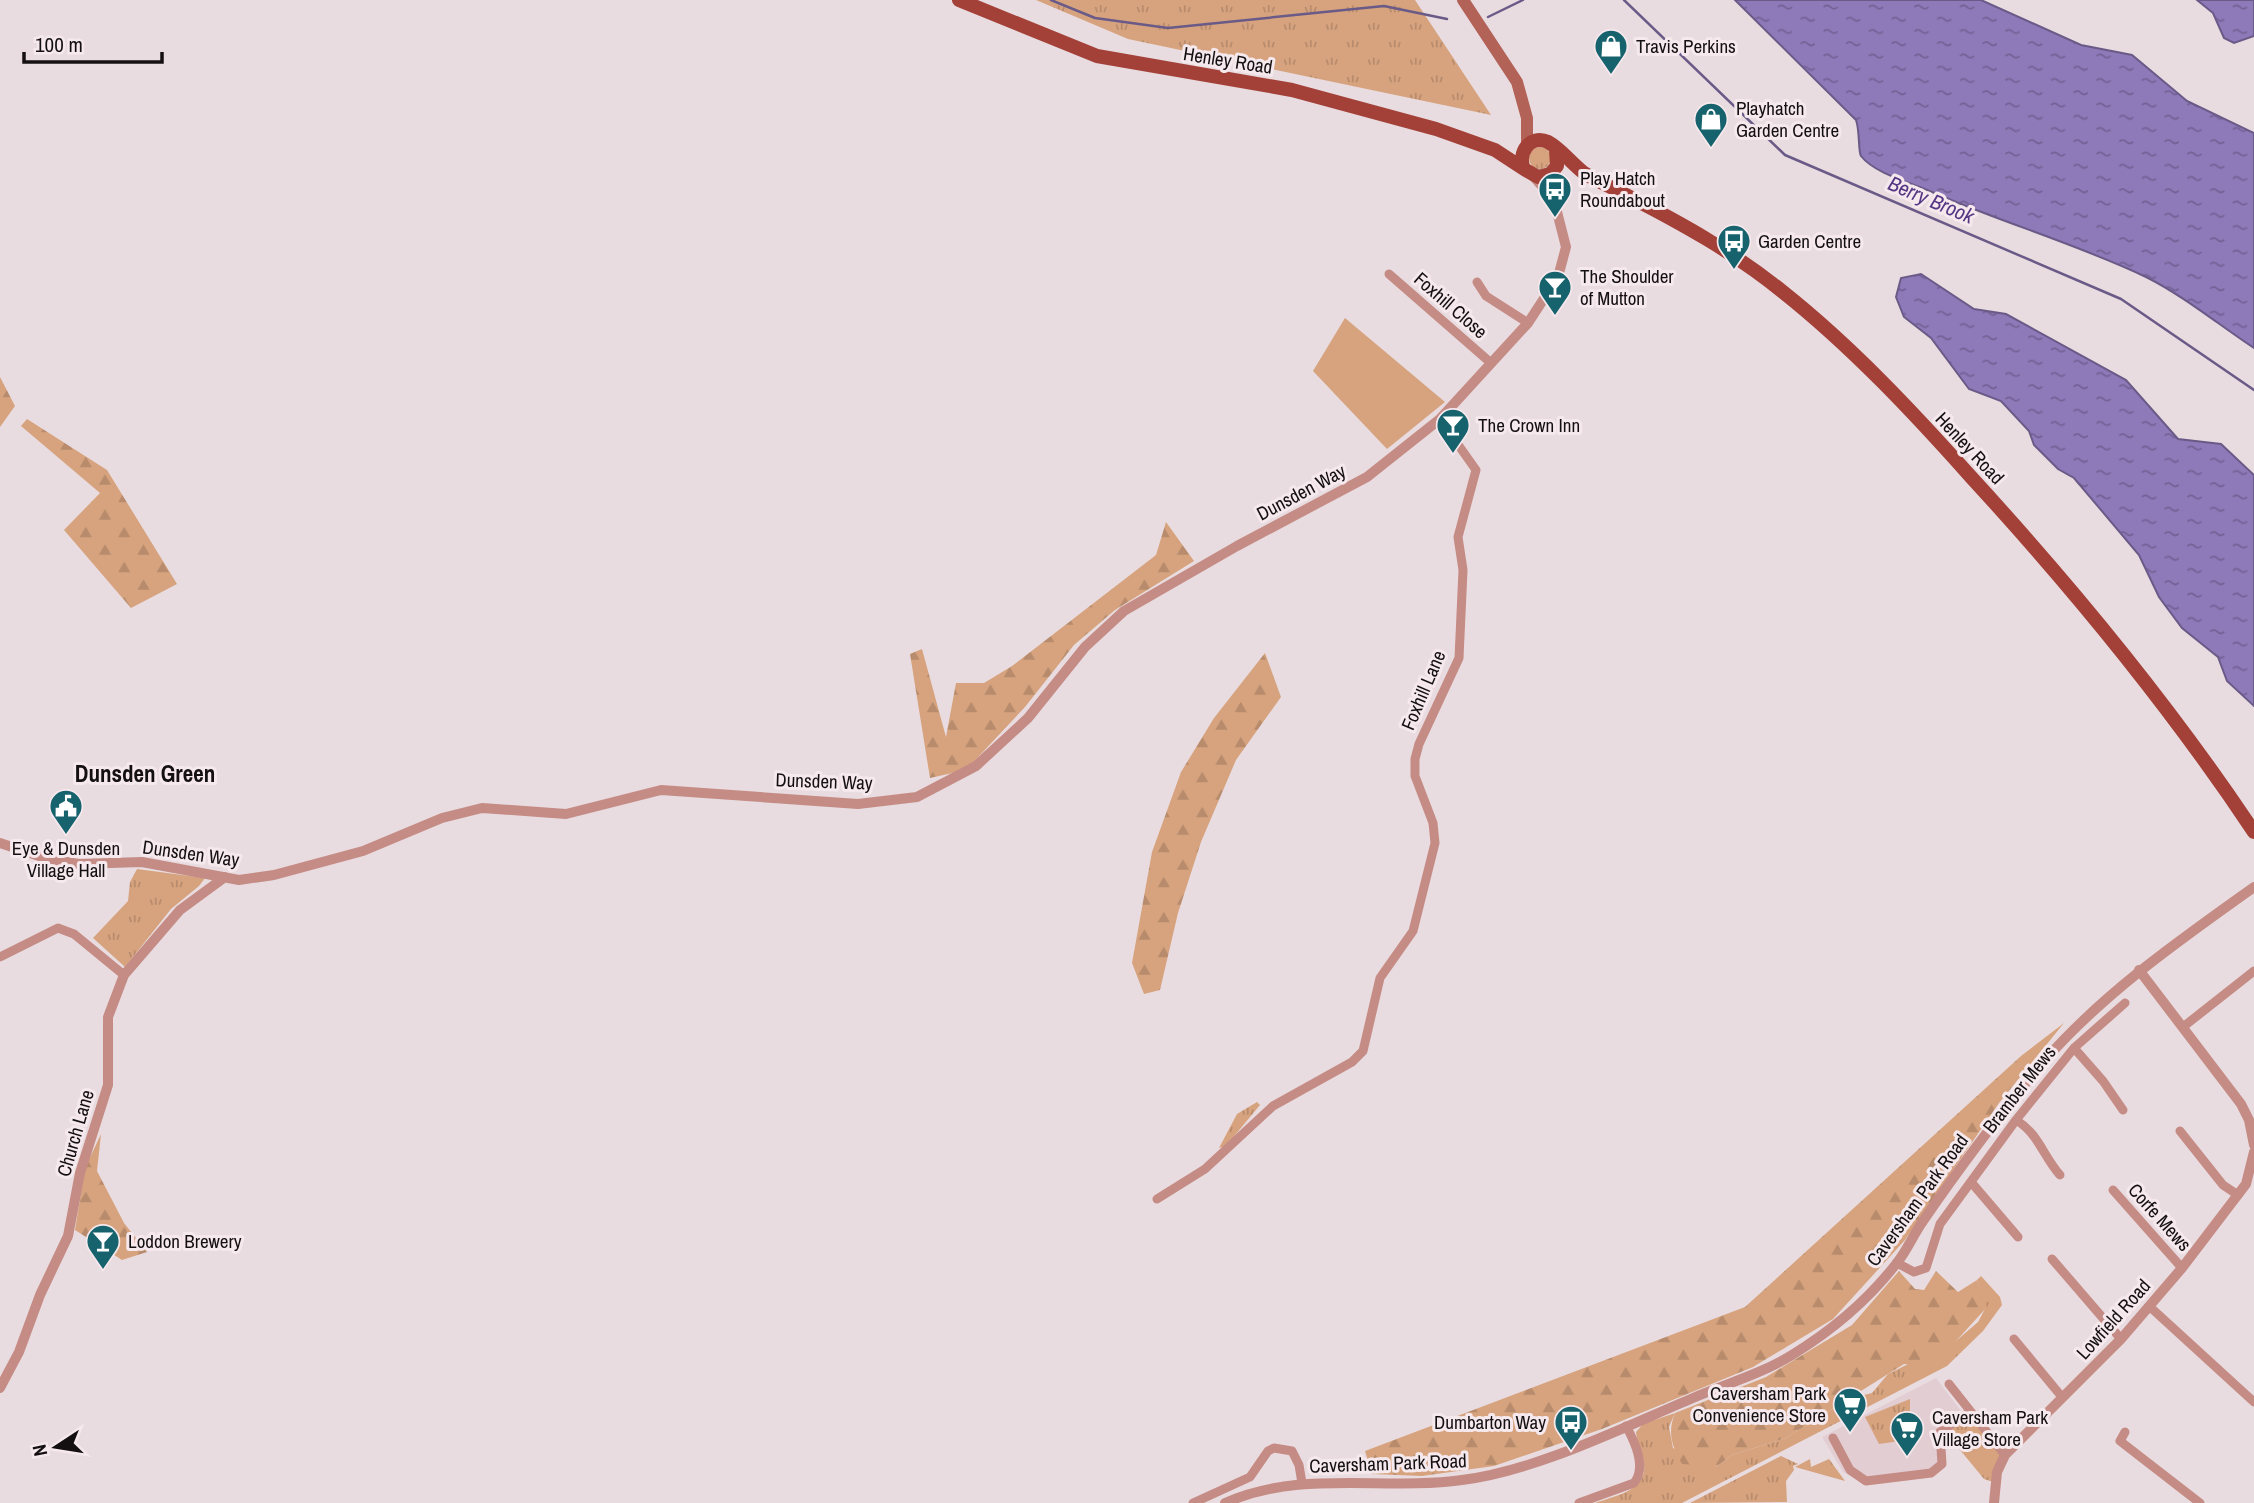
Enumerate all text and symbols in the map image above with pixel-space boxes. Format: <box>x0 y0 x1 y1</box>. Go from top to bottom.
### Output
scale bar <box>24 21 163 65</box>
shop icon: Travis Perkins <box>1592 27 1630 76</box>
text: 100 m <box>35 30 83 59</box>
place label: Travis Perkins <box>1636 33 1736 59</box>
street label: Henley Road <box>1181 40 1275 80</box>
place label: Playhatch Garden Centre <box>1736 95 1839 143</box>
shop icon: Playhatch Garden Centre <box>1692 100 1730 149</box>
place label: Play Hatch Roundabout <box>1580 165 1666 213</box>
water label: Berry Brook <box>1884 168 1980 231</box>
bus stop icon: Play Hatch Roundabout <box>1536 170 1574 219</box>
bus stop icon: Garden Centre <box>1715 222 1753 271</box>
place label: Garden Centre <box>1758 228 1861 254</box>
place label: The Shoulder of Mutton <box>1580 263 1674 311</box>
street label: Foxhill Close <box>1409 266 1493 344</box>
bar icon: The Shoulder of Mutton <box>1536 268 1574 317</box>
bar icon: The Crown Inn <box>1434 406 1472 455</box>
street label: Henley Road <box>1930 406 2010 490</box>
place label: The Crown Inn <box>1478 412 1580 438</box>
street label: Dunsden Way <box>1252 458 1350 526</box>
street label: Foxhill Lane <box>1395 646 1451 734</box>
district label: Dunsden Green <box>75 758 215 789</box>
street label: Dunsden Way <box>775 766 873 796</box>
public building icon: Eye & Dunsden Village Hall <box>47 787 85 836</box>
street label: Dunsden Way <box>141 833 241 873</box>
place label: Eye & Dunsden Village Hall <box>12 835 120 883</box>
street label: Bramber Mews <box>1977 1040 2062 1138</box>
street label: Church Lane <box>50 1087 100 1179</box>
street label: Caversham Park Road <box>1860 1129 1974 1271</box>
street label: Corfe Mews <box>2123 1177 2198 1257</box>
bar icon: Loddon Brewery <box>84 1222 122 1271</box>
place label: Loddon Brewery <box>128 1228 242 1254</box>
street label: Lowfield Road <box>2070 1273 2156 1365</box>
place label: Caversham Park Convenience Store <box>1693 1380 1826 1428</box>
supermarket icon: Caversham Park Convenience Store <box>1831 1385 1869 1434</box>
bus stop icon: Dumbarton Way <box>1552 1403 1590 1452</box>
place label: Caversham Park Village Store <box>1932 1404 2048 1452</box>
place label: Dumbarton Way <box>1434 1409 1546 1435</box>
supermarket icon: Caversham Park Village Store <box>1888 1409 1926 1458</box>
north arrow <box>21 1412 91 1482</box>
text: N <box>25 1442 53 1459</box>
street label: Caversham Park Road <box>1309 1447 1467 1479</box>

